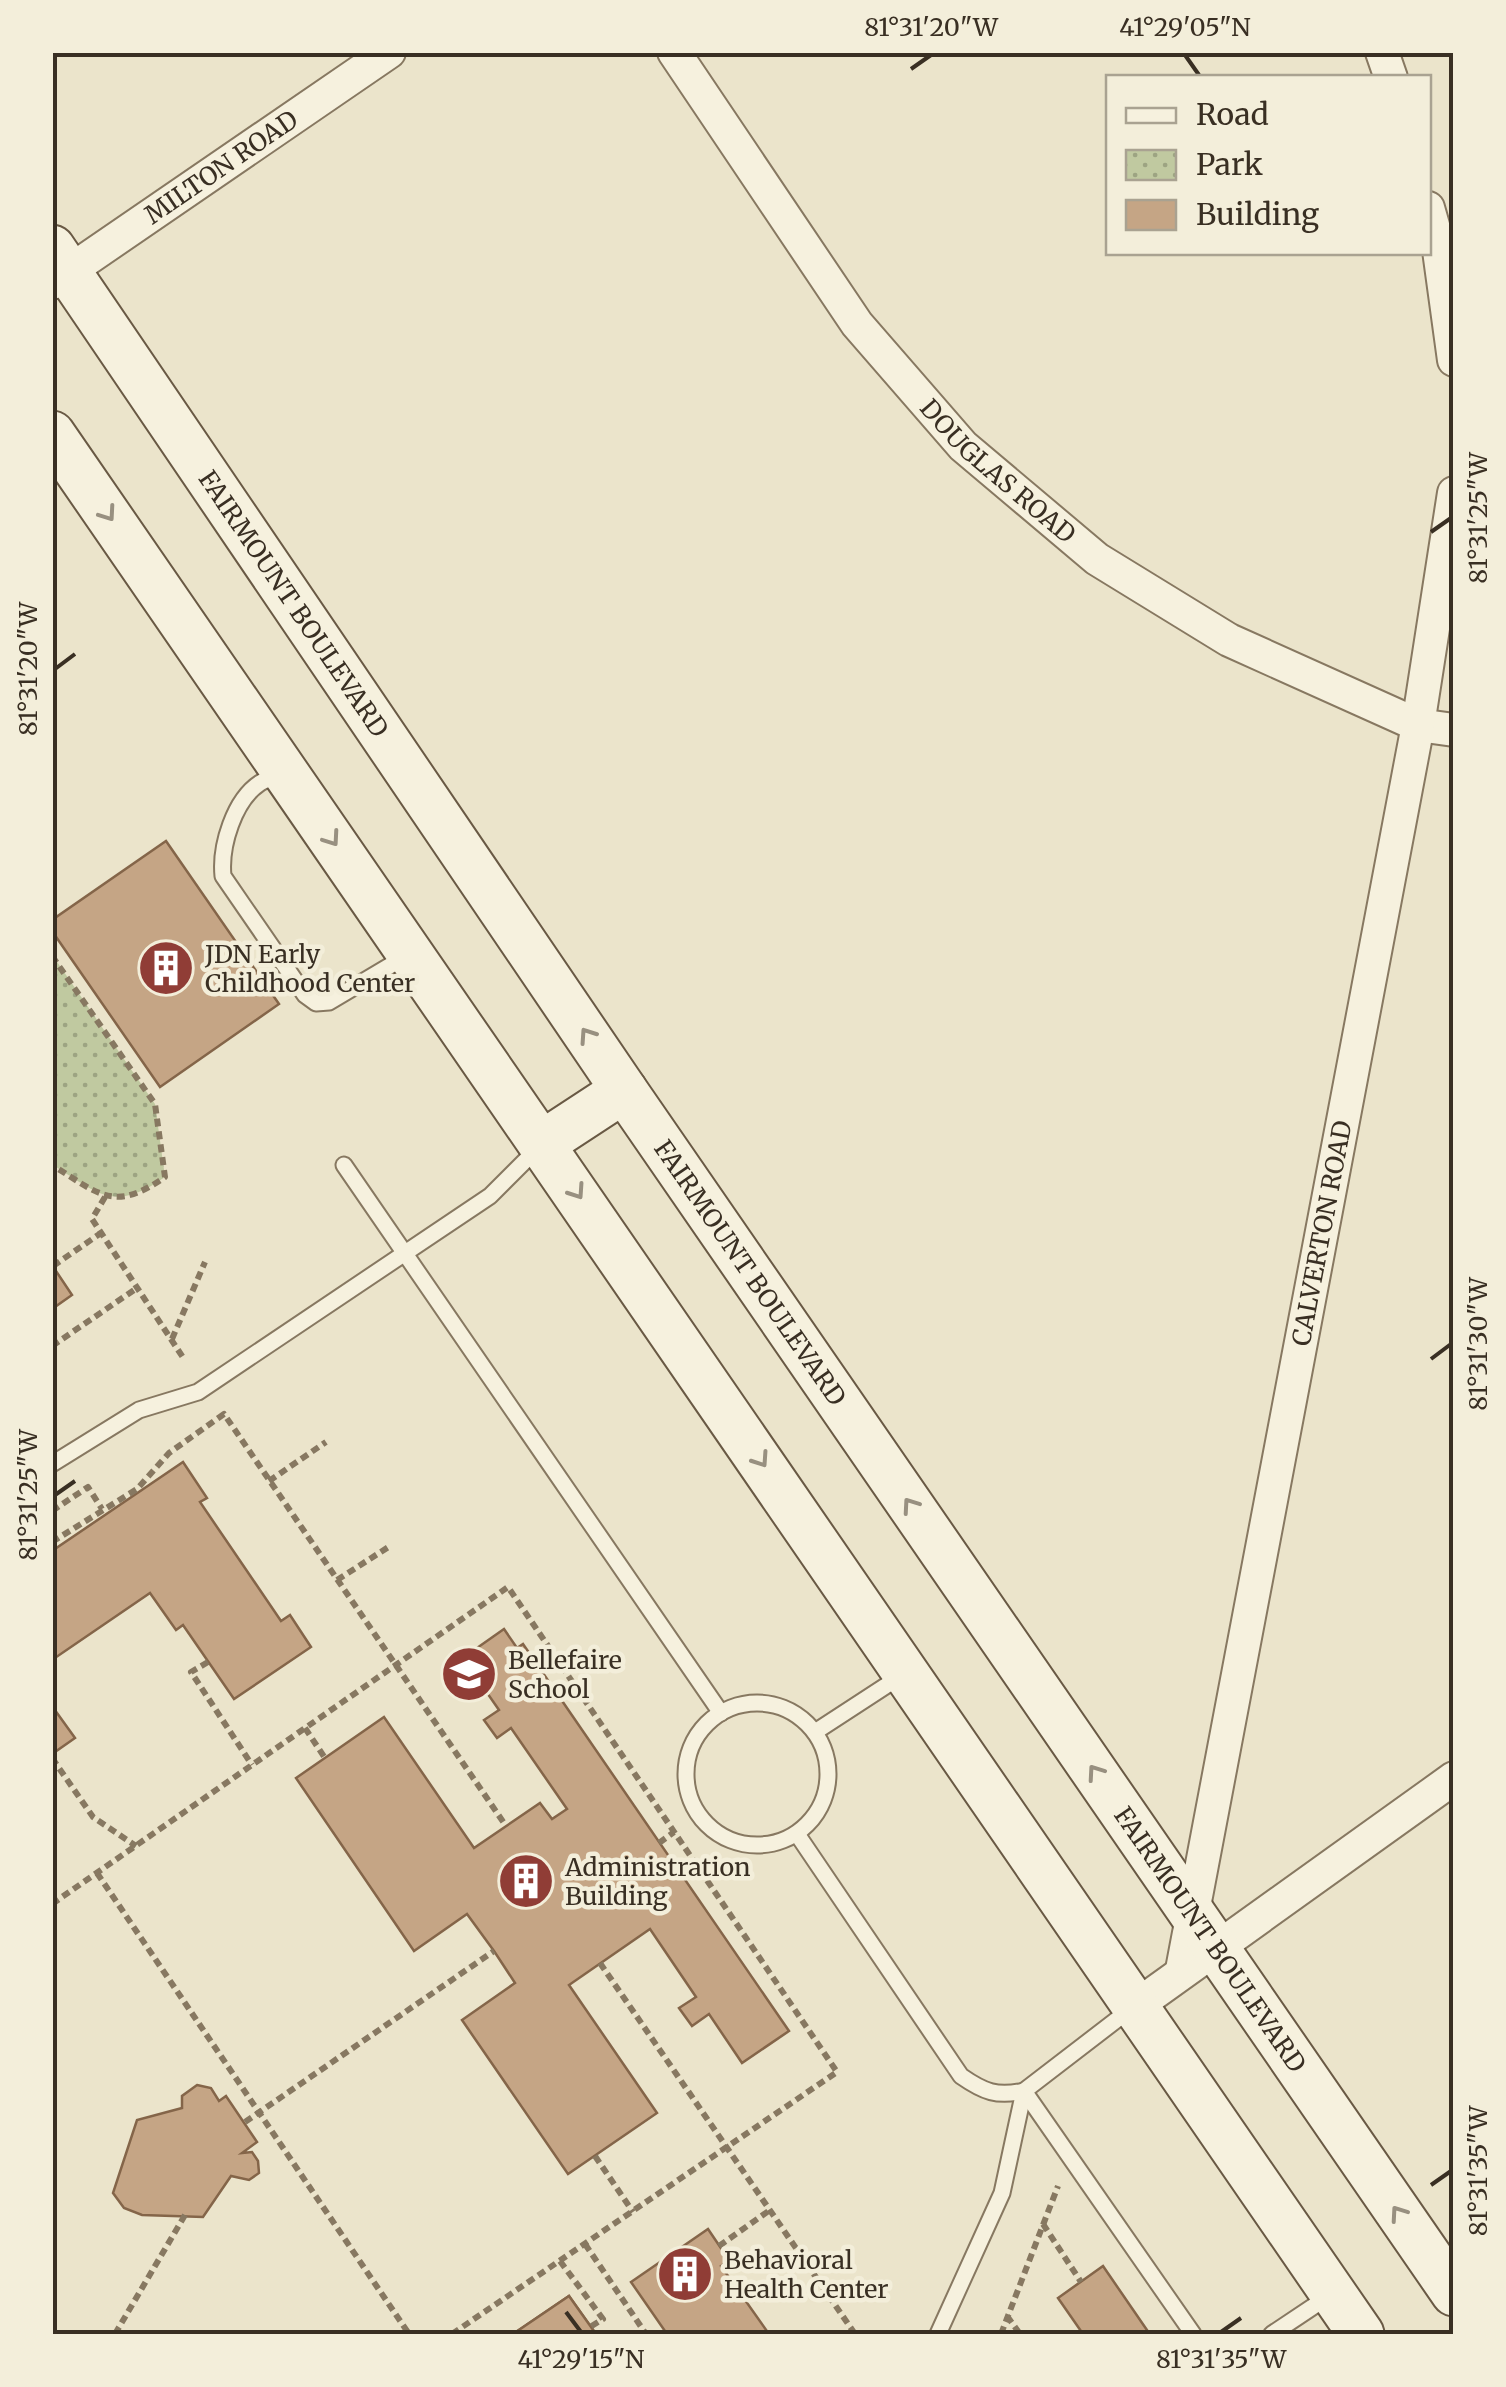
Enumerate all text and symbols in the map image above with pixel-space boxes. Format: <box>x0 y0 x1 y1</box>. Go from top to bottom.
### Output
text: 81°31'20"W <box>864 11 999 43</box>
text: 41°29'05"N <box>1119 11 1251 43</box>
legend <box>1106 75 1431 255</box>
text: Road <box>1196 95 1269 133</box>
street label: MILTON ROAD <box>138 103 304 231</box>
text: Park <box>1196 145 1263 183</box>
text: Building <box>1196 195 1319 233</box>
street label: DOUGLAS ROAD <box>913 392 1082 550</box>
text: 81°31'25"W <box>1462 451 1494 584</box>
street label: FAIRMOUNT BOULEVARD <box>192 464 396 743</box>
one-way arrow <box>96 503 114 522</box>
text: 81°31'20"W <box>12 601 44 736</box>
one-way arrow <box>320 828 338 847</box>
building icon: JDN Early Childhood Center <box>136 938 196 998</box>
place label: JDN Early Childhood Center <box>204 938 415 999</box>
one-way arrow <box>581 1028 599 1047</box>
street label: CALVERTON ROAD <box>1285 1118 1359 1348</box>
street label: FAIRMOUNT BOULEVARD <box>647 1134 853 1412</box>
one-way arrow <box>565 1181 583 1200</box>
text: 81°31'30"W <box>1462 1276 1494 1411</box>
text: 81°31'25"W <box>12 1428 44 1561</box>
one-way arrow <box>749 1449 767 1468</box>
one-way arrow <box>904 1497 922 1516</box>
school or university icon: Bellefaire School <box>439 1644 499 1704</box>
place label: Bellefaire School <box>508 1644 622 1705</box>
one-way arrow <box>1089 1765 1107 1784</box>
street label: FAIRMOUNT BOULEVARD <box>1107 1801 1313 2078</box>
building icon: Administration Building <box>496 1851 556 1911</box>
place label: Administration Building <box>564 1851 751 1912</box>
text: 81°31'35"W <box>1462 2105 1494 2236</box>
one-way arrow <box>1392 2206 1410 2224</box>
building icon: Behavioral Health Center <box>655 2244 715 2304</box>
place label: Behavioral Health Center <box>724 2244 888 2305</box>
text: 41°29'15"N <box>518 2343 644 2375</box>
text: 81°31'35"W <box>1156 2343 1287 2375</box>

